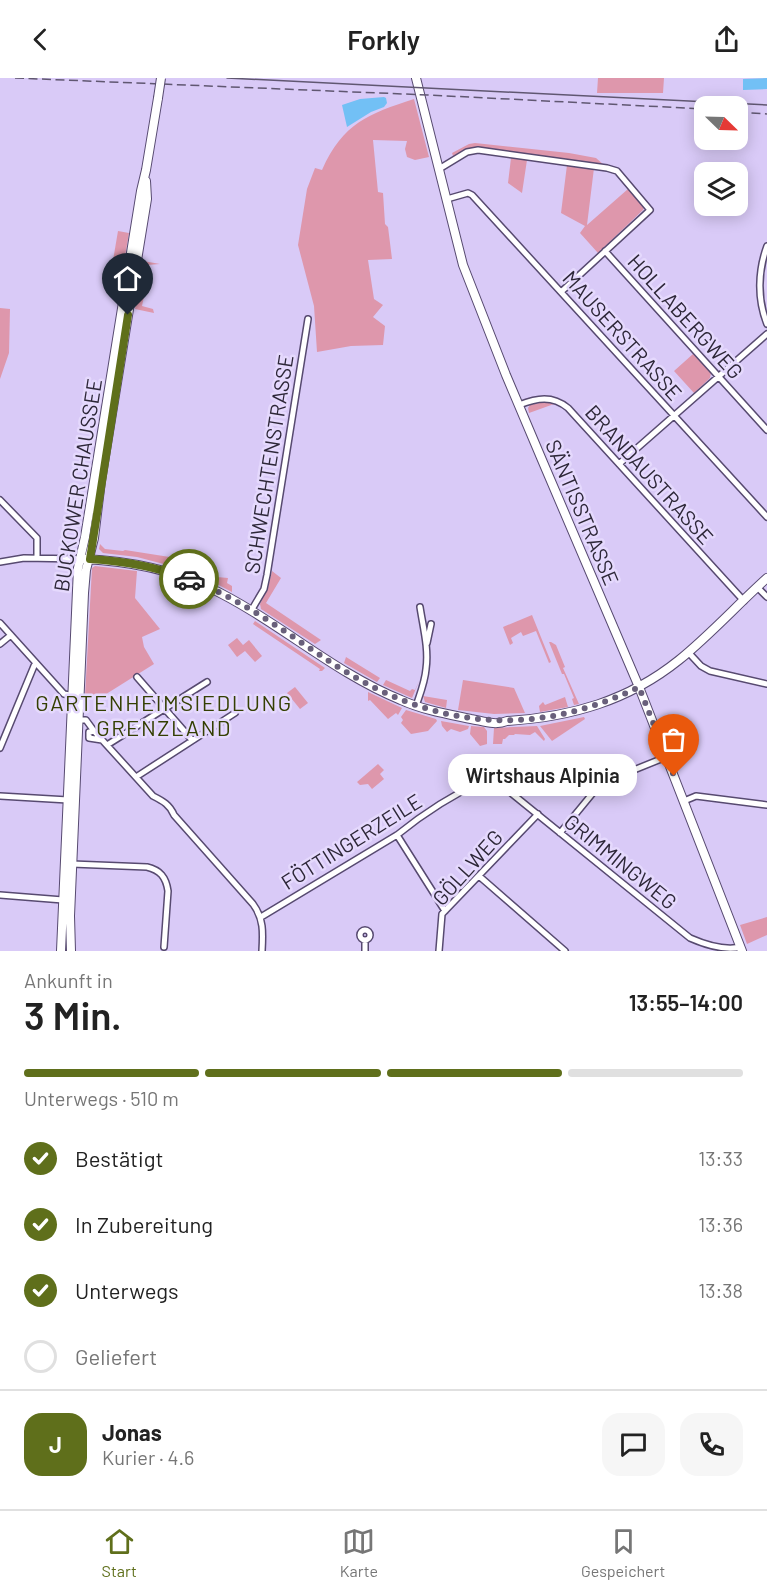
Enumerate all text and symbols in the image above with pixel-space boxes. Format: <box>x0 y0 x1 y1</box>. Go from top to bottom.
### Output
icon: back <box>24 23 57 56</box>
text: Forkly <box>347 23 420 55</box>
icon: share <box>710 23 743 56</box>
north arrow <box>694 96 748 150</box>
map controls <box>694 96 748 216</box>
button: layers <box>694 162 748 216</box>
street label: HOLLABERGWEG <box>623 248 749 384</box>
pin <box>102 253 153 315</box>
icon: home <box>111 262 144 295</box>
street label: MAUSERSTRASSE <box>558 265 688 405</box>
street label: SCHWECHTENSTRASSE <box>238 353 298 575</box>
street label: BUCKOWER CHAUSSEE <box>48 377 106 593</box>
street label: BRANDAUSTRASSE <box>581 399 719 549</box>
street label: SÄNTISSTRASSE <box>541 436 625 588</box>
courier <box>159 549 219 609</box>
icon: car <box>173 563 206 596</box>
district label: GARTENHEIMSIEDLUNG GRENZLAND <box>35 689 293 740</box>
pin <box>648 714 699 776</box>
icon: bag <box>657 723 690 756</box>
callout: Wirtshaus Alpinia <box>449 755 638 797</box>
text: Wirtshaus Alpinia <box>465 763 620 787</box>
street label: FÖTTINGERZEILE <box>276 788 426 894</box>
street label: GRIMMINGWEG <box>560 808 682 914</box>
street label: GÖLLWEG <box>427 824 507 910</box>
text: Ankunft in <box>24 968 113 992</box>
text: 13:55–14:00 <box>629 989 743 1015</box>
text: 3 Min. <box>24 991 122 1038</box>
text: Unterwegs · 510 m <box>24 1086 179 1110</box>
icon: check <box>24 1142 57 1175</box>
text: Bestätigt <box>75 1145 164 1171</box>
text: 13:33 <box>698 1146 743 1170</box>
icon: check <box>24 1208 57 1241</box>
text: In Zubereitung <box>75 1211 213 1237</box>
text: 13:36 <box>698 1212 743 1236</box>
icon: check <box>24 1274 57 1307</box>
text: Unterwegs <box>75 1277 179 1303</box>
text: 13:38 <box>698 1278 743 1302</box>
text: Geliefert <box>75 1343 157 1369</box>
button: chat <box>602 1413 665 1476</box>
button: phone <box>680 1413 743 1476</box>
text: Jonas <box>102 1419 162 1445</box>
text: J <box>49 1431 62 1457</box>
text: Kurier · 4.6 <box>102 1445 194 1469</box>
tab: Start <box>102 1525 137 1580</box>
tab: Karte <box>340 1525 378 1580</box>
tab: Gespeichert <box>581 1525 665 1580</box>

